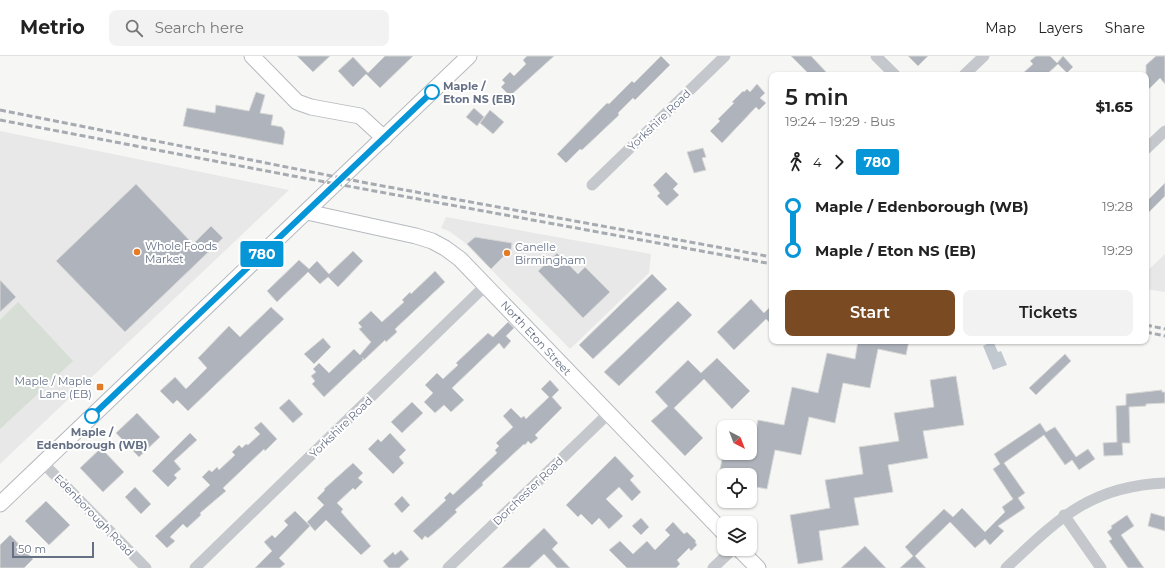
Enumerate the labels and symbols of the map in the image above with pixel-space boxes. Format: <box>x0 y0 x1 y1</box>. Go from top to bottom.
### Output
place label: Maple / Eton NS (EB) <box>443 79 516 106</box>
marker: Maple / Eton NS (EB) <box>424 84 440 100</box>
street label: Yorkshire Road <box>625 86 693 154</box>
place label: Whole Foods Market <box>145 239 218 266</box>
place label: Canelle Birmingham <box>515 240 586 267</box>
line badge: 780 <box>239 241 285 267</box>
marker: Whole Foods Market <box>132 247 142 257</box>
marker: Canelle Birmingham <box>502 248 512 258</box>
street label: North Eton Street <box>498 298 575 379</box>
place label: Maple / Maple Lane (EB) <box>14 374 92 401</box>
marker: Maple / Maple Lane (EB) <box>95 382 105 392</box>
street label: Yorkshire Road <box>307 393 375 461</box>
marker: Maple / Edenborough (WB) <box>84 408 100 424</box>
north arrow <box>717 420 757 460</box>
place label: Maple / Edenborough (WB) <box>36 425 148 452</box>
street label: Dorchester Road <box>490 454 566 528</box>
street label: Edenborough Road <box>51 471 137 559</box>
scale bar <box>12 540 94 559</box>

